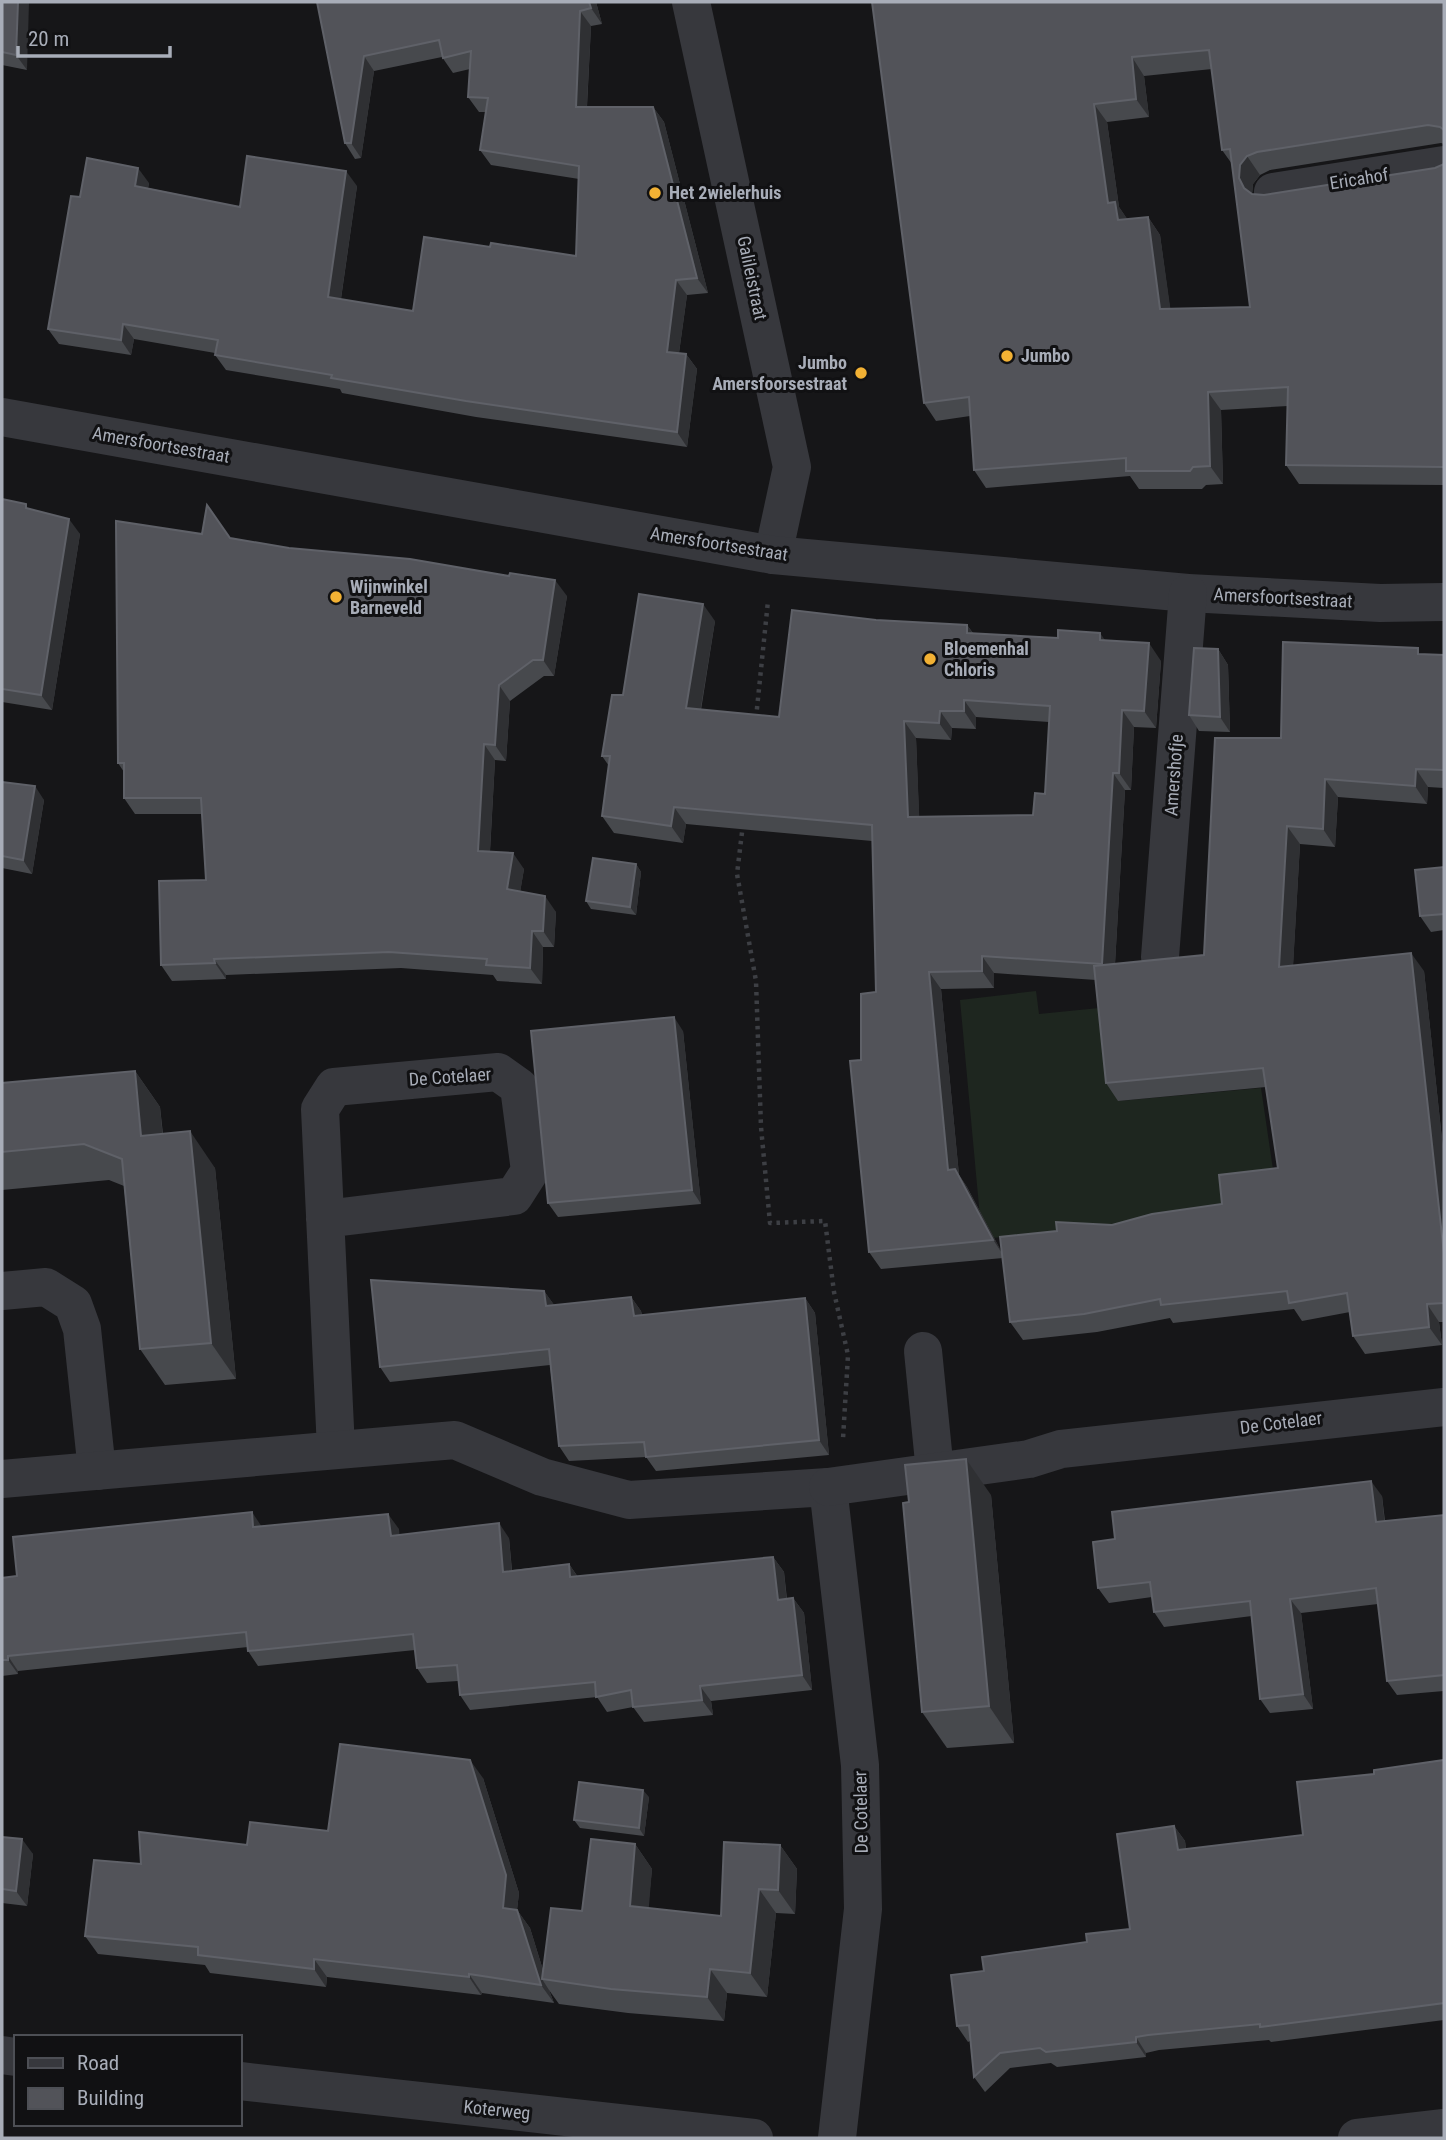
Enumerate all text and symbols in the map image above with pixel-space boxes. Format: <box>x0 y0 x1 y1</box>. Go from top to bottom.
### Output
scale bar <box>18 14 170 58</box>
text: 20 m <box>28 27 69 51</box>
street label: Ericahof <box>1328 163 1390 193</box>
place label: Het 2wielerhuis <box>669 182 782 203</box>
marker: Het 2wielerhuis <box>647 185 663 201</box>
street label: Galileistraat <box>733 234 772 322</box>
place label: Jumbo <box>1021 345 1070 366</box>
marker: Jumbo <box>999 348 1015 364</box>
place label: Jumbo Amersfoorsestraat <box>712 352 847 394</box>
marker: Jumbo Amersfoorsestraat <box>853 365 869 381</box>
street label: Amersfoortsestraat <box>91 422 231 467</box>
street label: Amersfoortsestraat <box>649 522 789 565</box>
place label: Wijnwinkel Barneveld <box>350 576 428 618</box>
street label: Amersfoortsestraat <box>1213 583 1353 612</box>
marker: Wijnwinkel Barneveld <box>328 589 344 605</box>
place label: Bloemenhal Chloris <box>944 638 1029 680</box>
marker: Bloemenhal Chloris <box>922 651 938 667</box>
street label: Amershofje <box>1160 733 1187 817</box>
street label: De Cotelaer <box>408 1063 492 1090</box>
street label: De Cotelaer <box>1239 1407 1324 1438</box>
street label: De Cotelaer <box>849 1770 872 1853</box>
legend <box>14 2035 242 2126</box>
text: Road <box>77 2051 119 2075</box>
text: Building <box>77 2086 144 2110</box>
street label: Koterweg <box>463 2096 531 2123</box>

